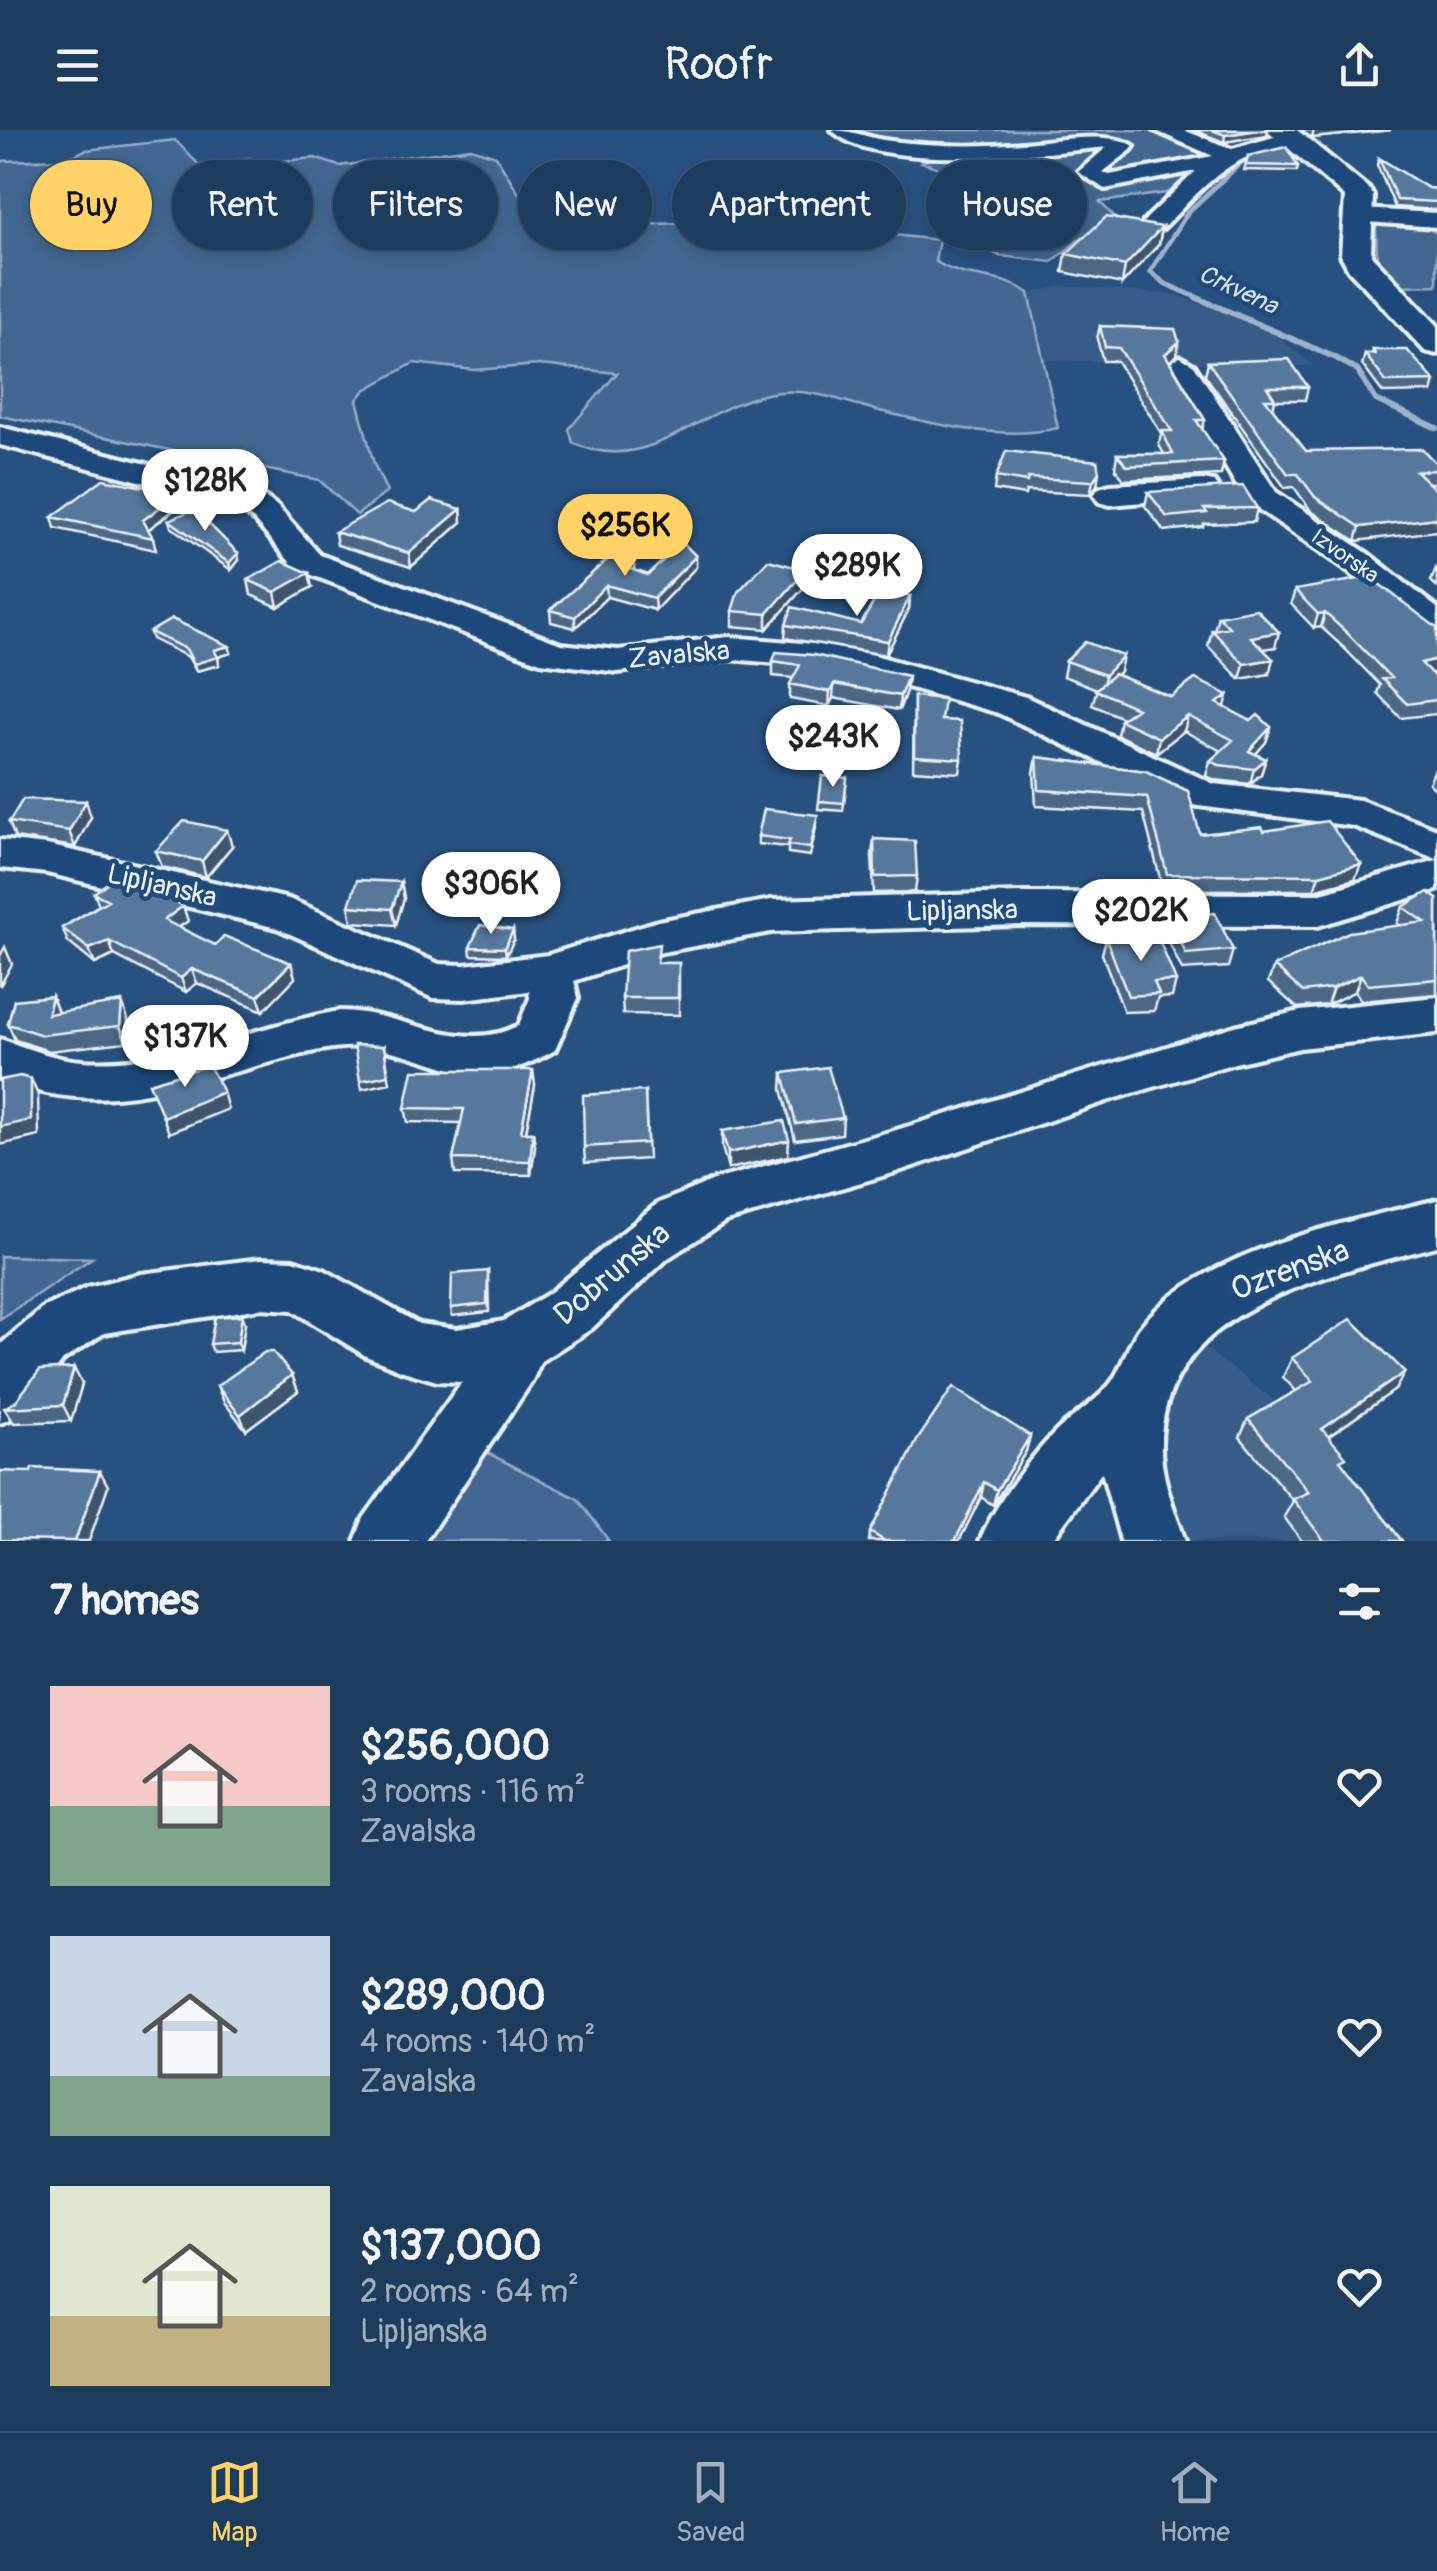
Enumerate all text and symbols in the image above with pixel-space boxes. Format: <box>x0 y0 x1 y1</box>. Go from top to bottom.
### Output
text: Roofr <box>664 37 773 93</box>
icon: menu <box>50 38 105 93</box>
icon: share <box>1332 38 1387 93</box>
chip: Buy <box>30 160 152 250</box>
chip: Rent <box>172 160 313 250</box>
chip: Filters <box>333 160 498 250</box>
chip: New <box>518 160 652 250</box>
chip: Apartment <box>672 160 906 250</box>
chip: House <box>926 160 1087 250</box>
water label: Crkvena <box>1194 258 1284 322</box>
pin: $128K <box>135 449 275 534</box>
text: $128K <box>163 461 247 501</box>
pin: $256K <box>555 494 695 579</box>
text: $256K <box>580 506 670 546</box>
street label: Izvorska <box>1306 523 1384 589</box>
pin: $289K <box>787 534 927 619</box>
text: $289K <box>813 546 901 586</box>
street label: Zavalska <box>627 633 731 677</box>
pin: $243K <box>763 705 903 790</box>
text: $243K <box>788 717 878 757</box>
pin: $306K <box>421 852 561 937</box>
street label: Lipljanska <box>104 856 220 916</box>
text: $306K <box>444 864 538 904</box>
pin: $202K <box>1071 879 1211 964</box>
text: $202K <box>1094 891 1188 931</box>
street label: Lipljanska <box>906 893 1018 929</box>
pin: $137K <box>115 1005 255 1090</box>
text: $137K <box>143 1017 227 1057</box>
street label: Dobrunska <box>545 1214 679 1334</box>
street label: Ozrenska <box>1225 1230 1355 1310</box>
icon: filters <box>1332 1574 1387 1629</box>
text: 7 homes <box>50 1575 199 1627</box>
text: $256,000 <box>360 1720 550 1772</box>
icon: home <box>130 1726 250 1846</box>
icon: heart <box>1332 1759 1387 1814</box>
text: 3 rooms · 116 m² <box>360 1772 585 1812</box>
text: Zavalska <box>360 1812 476 1852</box>
text: $289,000 <box>360 1970 546 2022</box>
icon: home <box>130 1976 250 2096</box>
icon: heart <box>1332 2009 1387 2064</box>
text: 4 rooms · 140 m² <box>360 2022 595 2062</box>
text: Zavalska <box>360 2062 476 2102</box>
text: $137,000 <box>360 2220 542 2272</box>
icon: home <box>130 2226 250 2346</box>
icon: heart <box>1332 2259 1387 2314</box>
text: 2 rooms · 64 m² <box>360 2272 579 2312</box>
text: Lipljanska <box>360 2312 488 2352</box>
tab: Map <box>207 2455 262 2550</box>
tab: Saved <box>676 2455 745 2550</box>
tab: Home <box>1159 2455 1230 2550</box>

